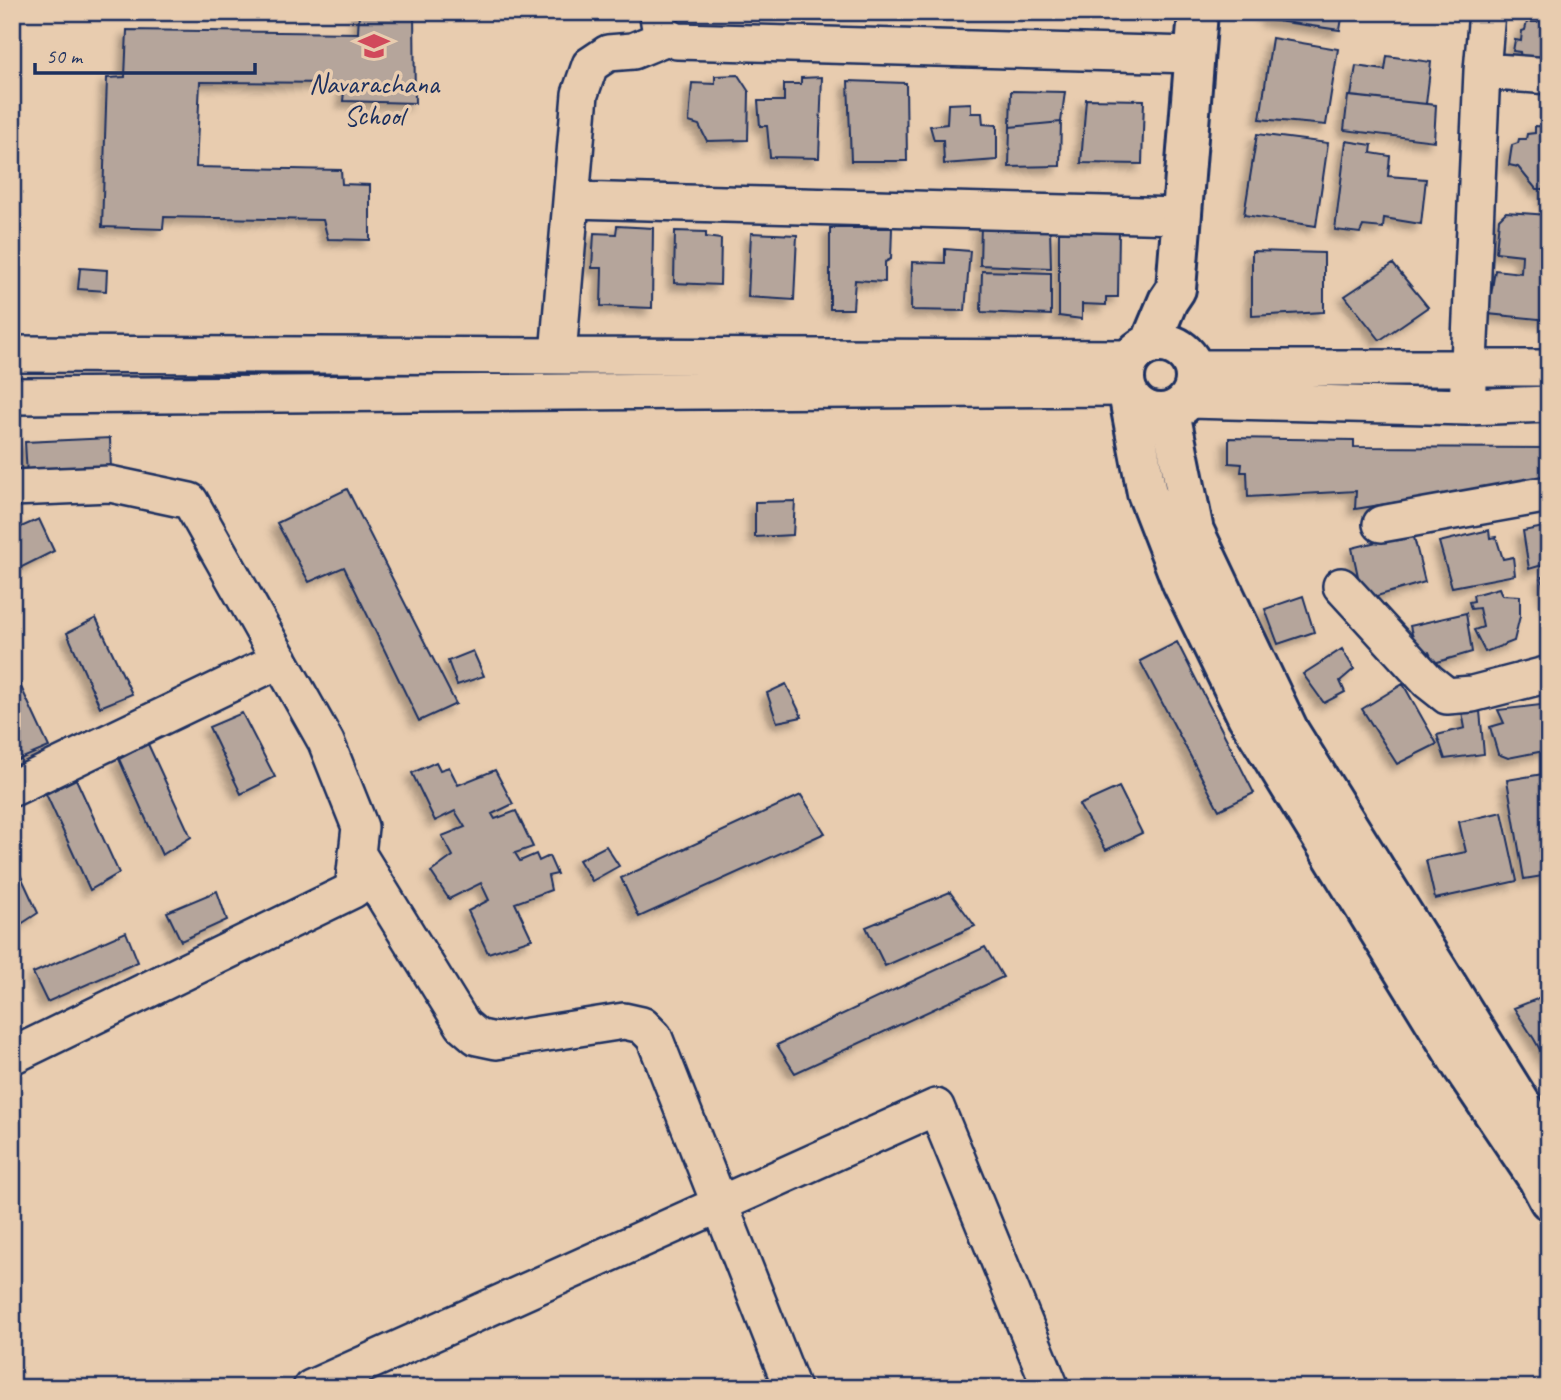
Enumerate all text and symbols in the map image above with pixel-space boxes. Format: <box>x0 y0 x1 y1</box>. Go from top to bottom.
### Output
school or university icon: Navarachana School <box>357 29 391 63</box>
scale bar <box>35 32 256 76</box>
text: 50 m <box>46 43 84 69</box>
place label: Navarachana School <box>309 66 441 133</box>

